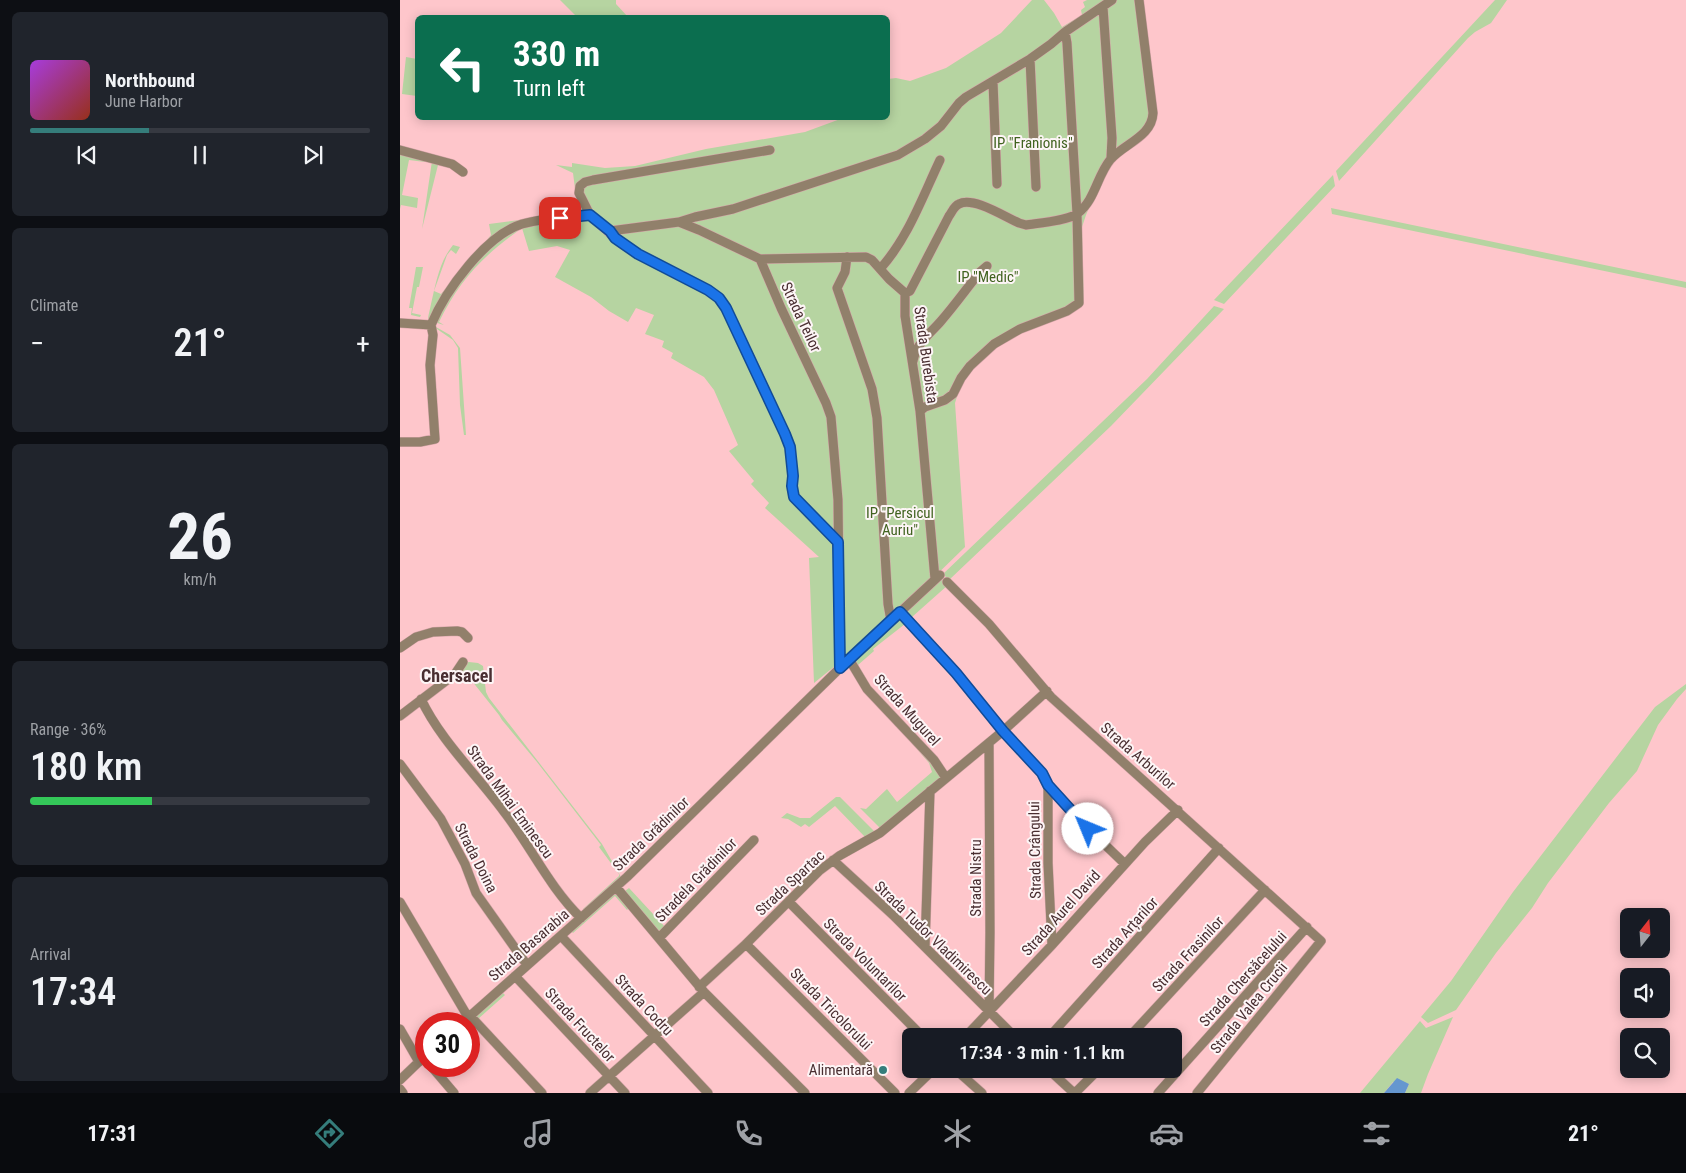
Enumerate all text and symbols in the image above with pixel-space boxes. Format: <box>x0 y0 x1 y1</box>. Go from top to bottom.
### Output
text: 330 m <box>513 34 600 75</box>
icon: left <box>430 35 495 100</box>
text: Northbound <box>105 69 195 92</box>
text: Turn left <box>513 76 585 101</box>
text: June Harbor <box>105 92 183 111</box>
park label: IP "Franionis" <box>993 134 1073 152</box>
icon: previous <box>73 141 101 169</box>
icon: pause <box>186 141 214 169</box>
icon: next <box>299 141 327 169</box>
pin <box>539 197 581 239</box>
icon: arrive <box>546 204 574 232</box>
park label: IP "Medic" <box>957 268 1019 286</box>
street label: Strada Teilor <box>777 279 825 355</box>
text: Climate <box>30 296 78 315</box>
street label: Strada Burebista <box>910 305 942 405</box>
text: 21° <box>174 321 226 365</box>
text: − <box>30 327 44 360</box>
text: + <box>356 327 370 360</box>
text: 26 <box>167 499 233 575</box>
park label: IP "Persicul Auriu" <box>866 504 934 539</box>
text: km/h <box>184 570 216 589</box>
district label: Chersacel <box>421 665 493 686</box>
street label: Strada Mugurel <box>870 671 944 749</box>
street label: Strada Arburilor <box>1097 719 1179 794</box>
text: Range · 36% <box>30 720 106 739</box>
street label: Strada Mihai Eminescu <box>463 742 557 862</box>
text: 180 km <box>30 745 142 789</box>
street label: Strada Grădinilor <box>609 793 693 875</box>
street label: Strada Crângului <box>1025 801 1045 899</box>
position arrow <box>1061 802 1113 854</box>
street label: Strada Doina <box>451 820 501 896</box>
street label: Stradela Grădinilor <box>651 834 741 926</box>
street label: Strada Nistru <box>967 839 985 917</box>
street label: Strada Spartac <box>752 847 828 919</box>
street label: Strada Aurel David <box>1018 867 1104 959</box>
street label: Strada Tudor Vladimirescu <box>871 877 995 999</box>
street label: Strada Arțarilor <box>1088 893 1162 973</box>
street label: Strada Basarabia <box>485 905 573 985</box>
north arrow <box>1620 908 1670 958</box>
map controls <box>1620 908 1670 1078</box>
street label: Strada Frasinilor <box>1148 912 1228 996</box>
street label: Strada Voluntarilor <box>820 915 911 1006</box>
street label: Strada Chersăcelului <box>1196 928 1290 1030</box>
text: Arrival <box>30 945 71 964</box>
street label: Strada Valea Crucii <box>1207 959 1291 1057</box>
street label: Strada Tricolorului <box>786 964 876 1054</box>
button: sound <box>1620 968 1670 1018</box>
text: 17:34 <box>30 970 116 1014</box>
street label: Strada Codru <box>611 971 677 1039</box>
street label: Strada Fructelor <box>541 984 619 1066</box>
speed limit sign: 30 <box>415 1012 480 1077</box>
button: search <box>1620 1028 1670 1078</box>
text: 17:34 · 3 min · 1.1 km <box>959 1041 1125 1064</box>
place label: Alimentară <box>809 1061 873 1079</box>
marker: Alimentară <box>877 1064 889 1076</box>
icon: directions <box>312 1116 347 1151</box>
icon: music <box>521 1116 556 1151</box>
icon: phone <box>731 1116 766 1151</box>
icon: climate <box>940 1116 975 1151</box>
icon: car <box>1149 1116 1184 1151</box>
icon: filters <box>1359 1116 1394 1151</box>
text: 17:31 <box>87 1121 138 1146</box>
text: 21° <box>1568 1121 1599 1146</box>

